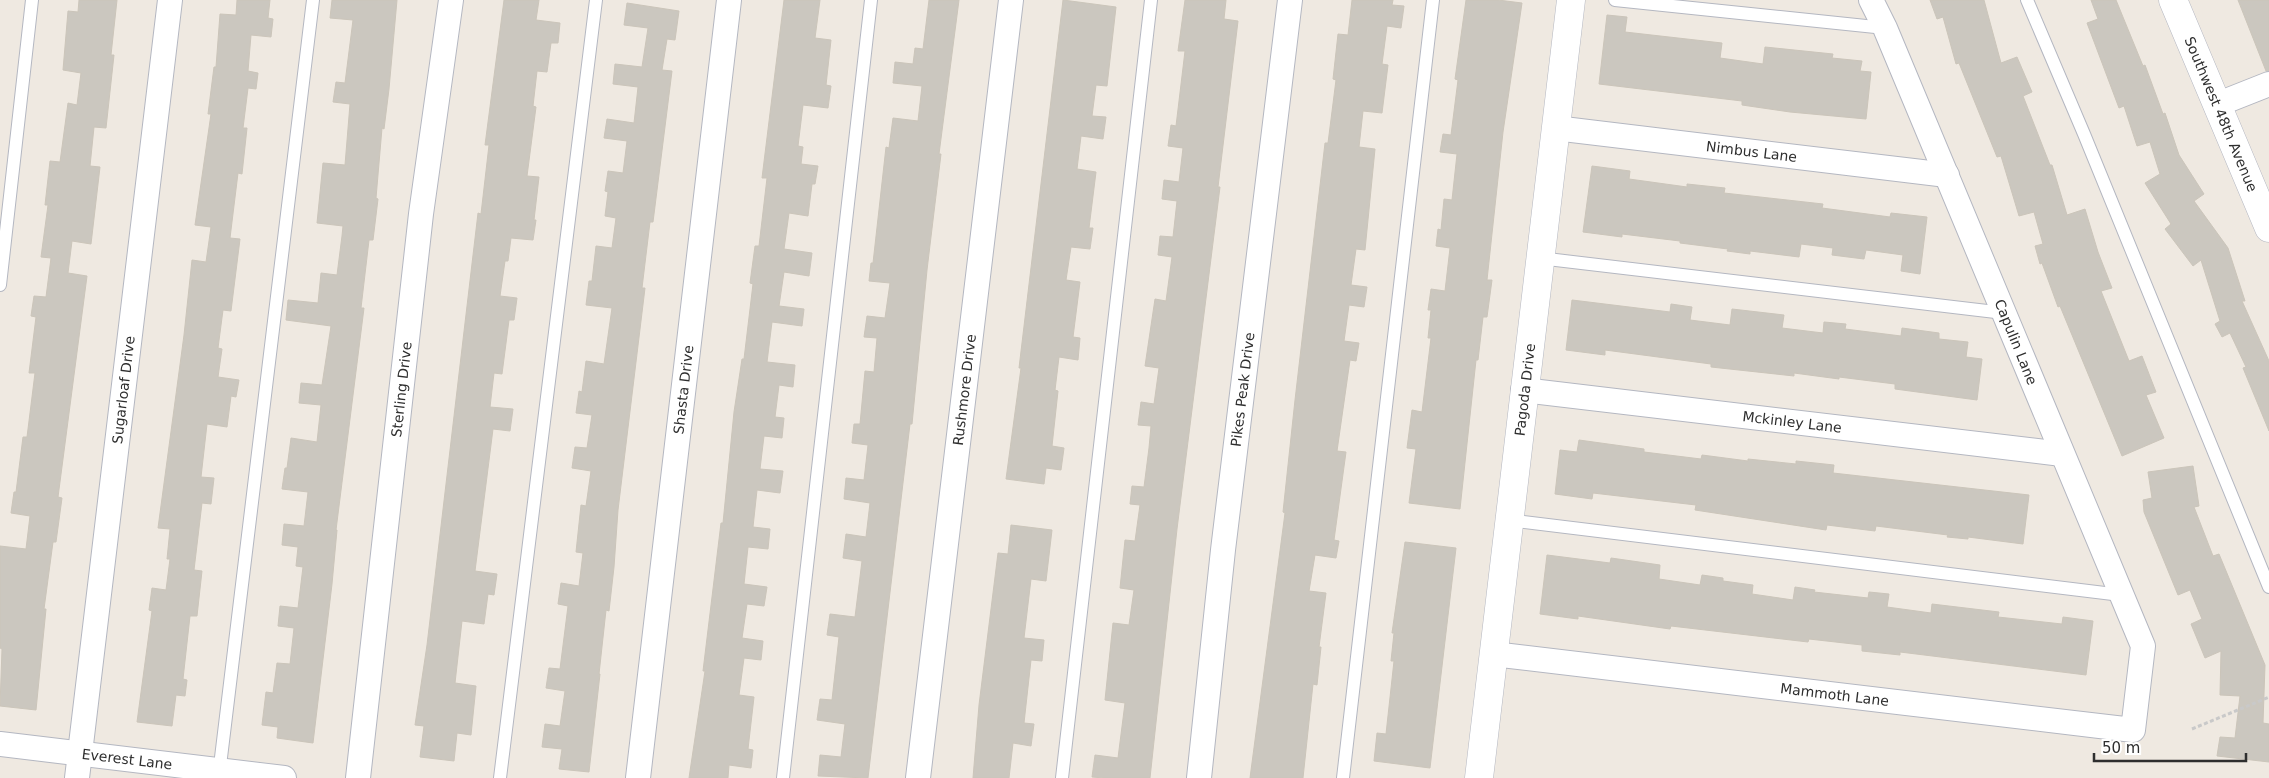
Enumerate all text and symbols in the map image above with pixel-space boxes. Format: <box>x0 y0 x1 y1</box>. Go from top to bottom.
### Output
street label: Southwest 48th Avenue <box>2181 34 2261 194</box>
street label: Nimbus Lane <box>1705 138 1798 165</box>
street label: Capulin Lane <box>1992 297 2040 387</box>
street label: Pikes Peak Drive <box>1228 331 1257 448</box>
street label: Rushmore Drive <box>950 333 979 446</box>
street label: Sugarloaf Drive <box>109 335 138 445</box>
street label: Sterling Drive <box>388 341 415 438</box>
street label: Pagoda Drive <box>1512 342 1538 437</box>
street label: Shasta Drive <box>670 344 697 435</box>
street label: Mckinley Lane <box>1742 408 1843 436</box>
street label: Mammoth Lane <box>1779 680 1890 709</box>
scale bar <box>2094 730 2246 762</box>
text: 50 m <box>2102 739 2140 757</box>
street label: Everest Lane <box>81 746 173 773</box>

